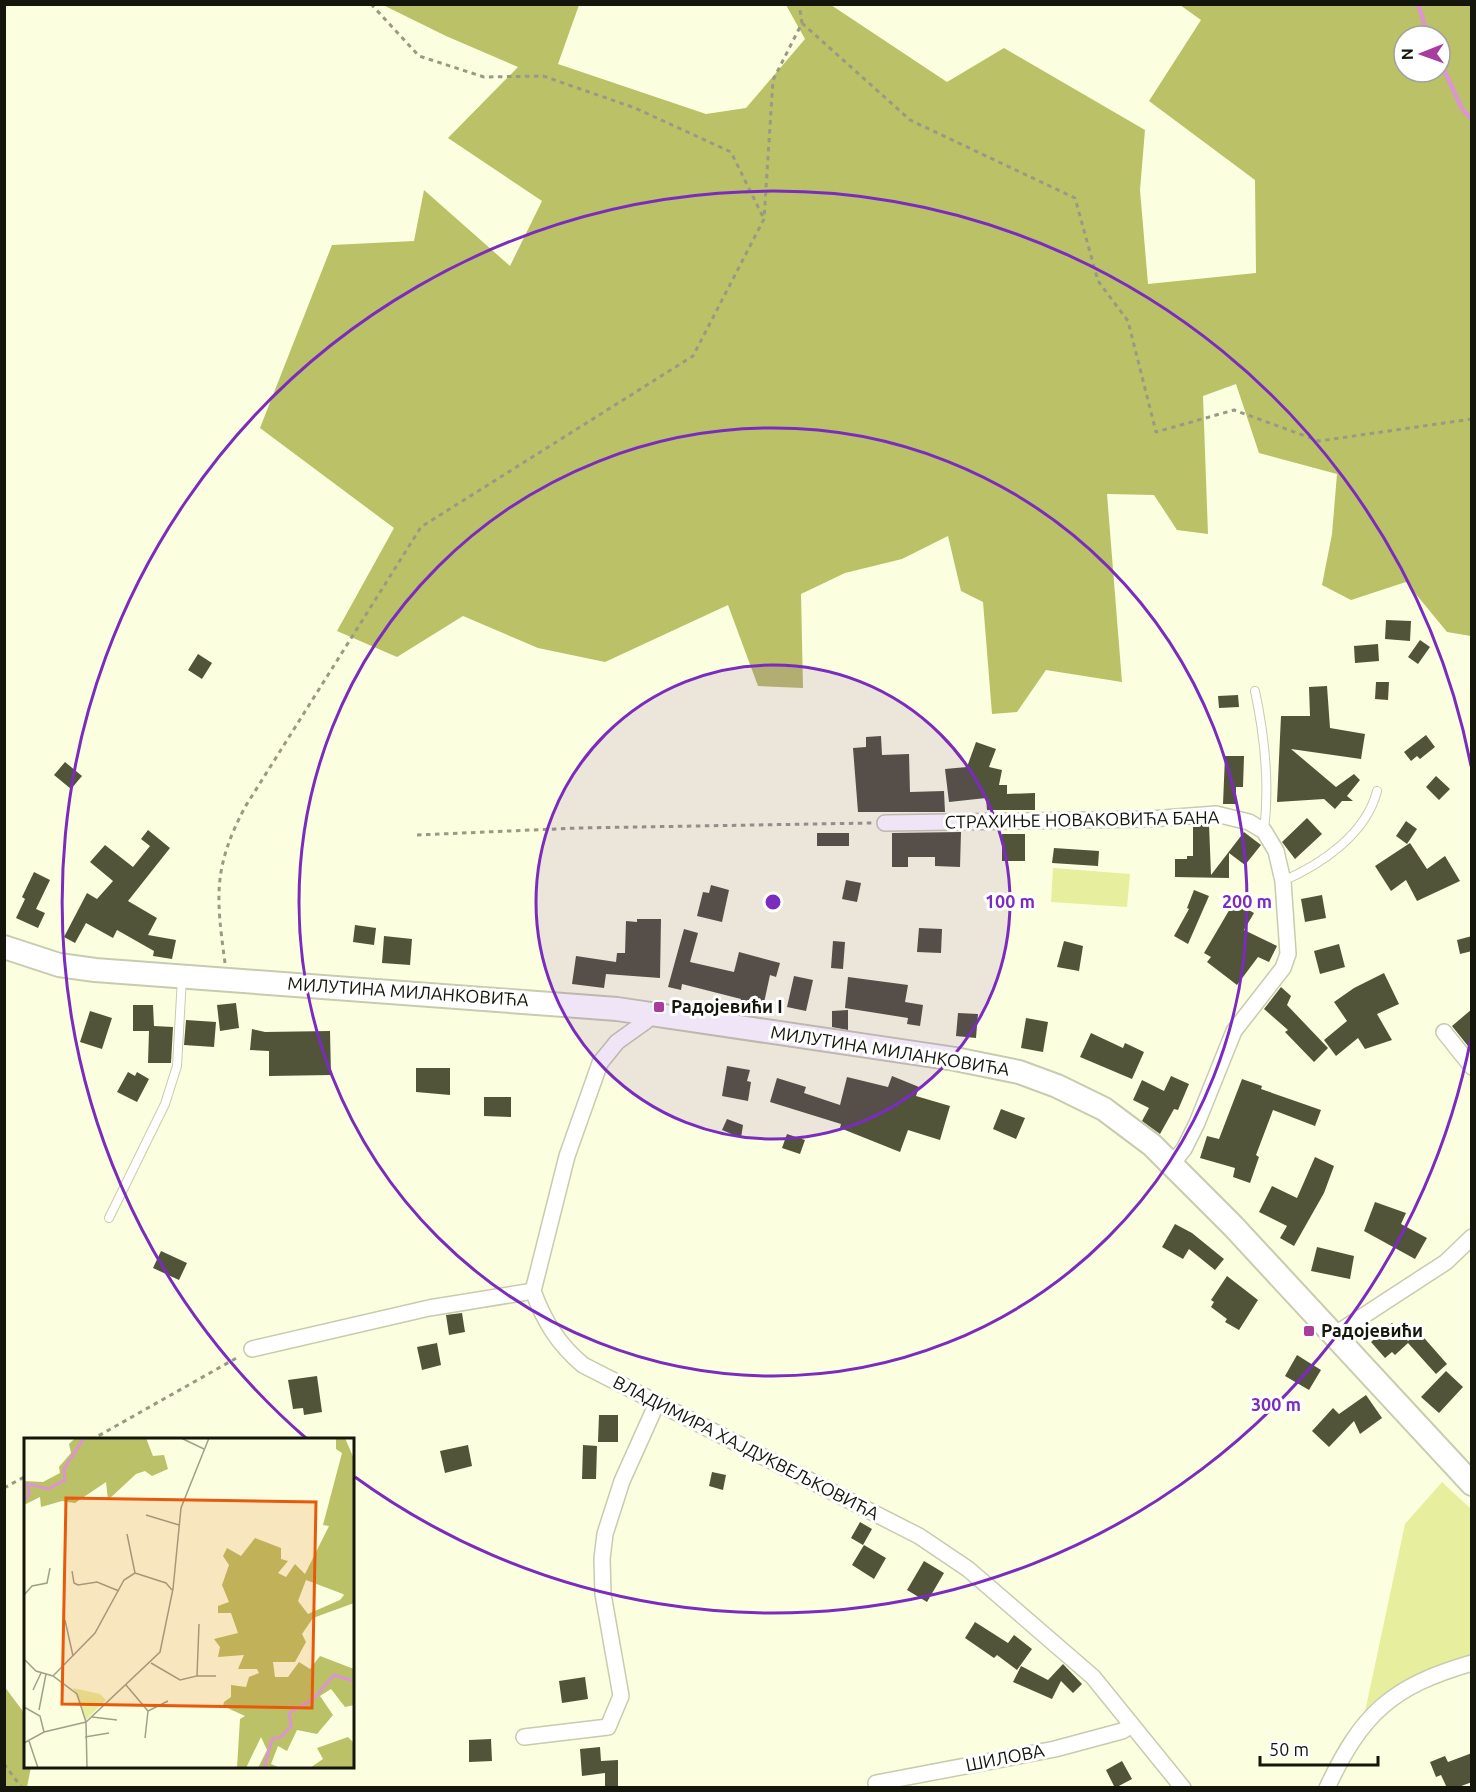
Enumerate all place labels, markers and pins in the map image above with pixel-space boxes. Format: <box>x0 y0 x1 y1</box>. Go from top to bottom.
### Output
centre of rings <box>763 892 783 912</box>
place label: Радојевићи I <box>671 996 783 1016</box>
marker: Радојевићи I <box>652 1000 666 1014</box>
place label: Радојевићи <box>1321 1320 1423 1340</box>
marker: Радојевићи <box>1302 1324 1316 1338</box>

